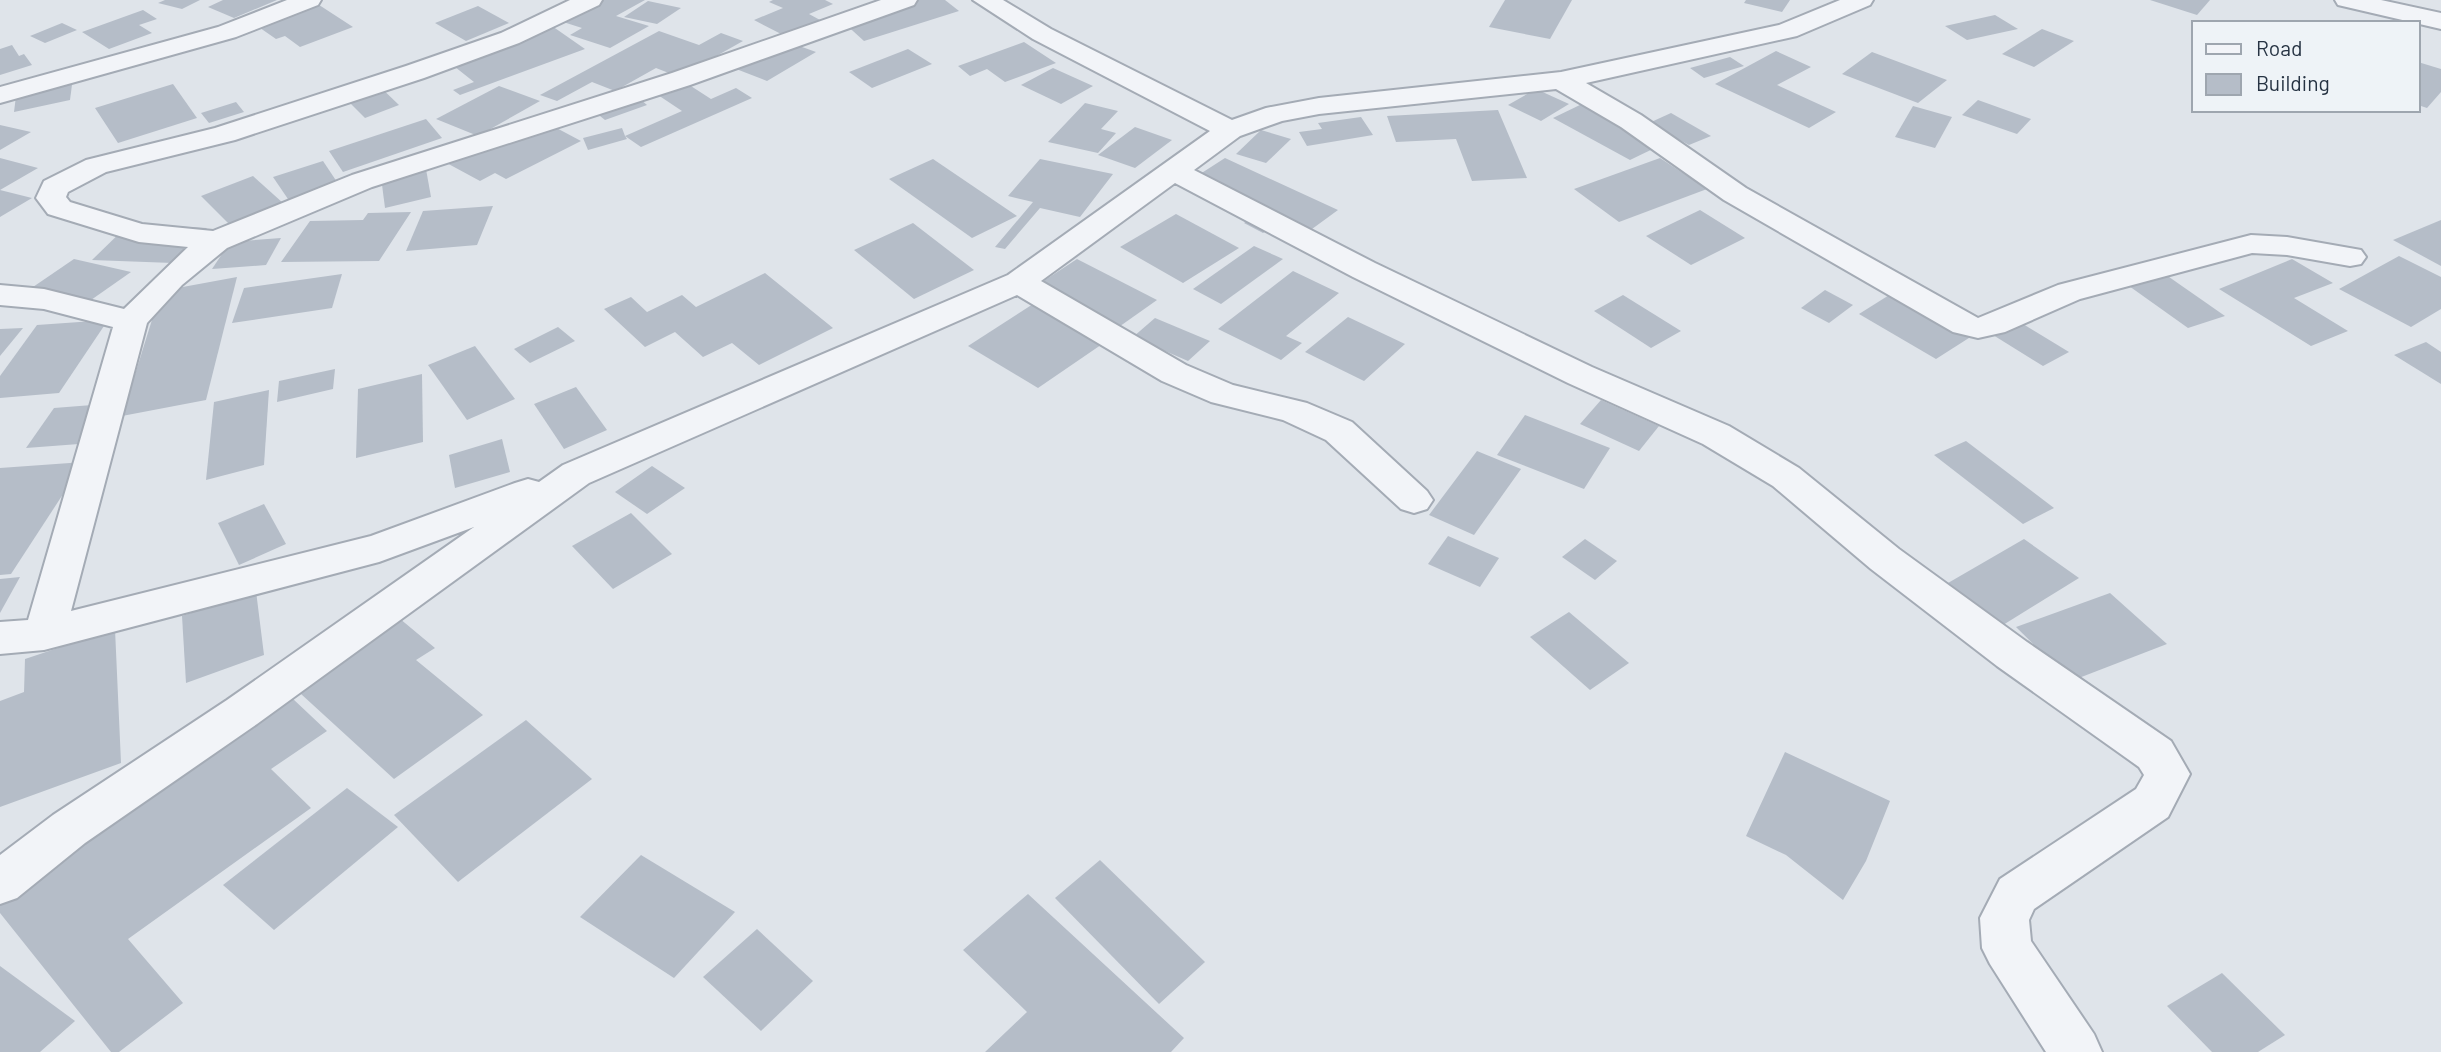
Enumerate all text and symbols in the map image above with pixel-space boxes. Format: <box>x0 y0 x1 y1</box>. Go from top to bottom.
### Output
legend <box>2192 21 2420 112</box>
text: Road <box>2256 35 2302 60</box>
text: Building <box>2256 70 2330 95</box>

